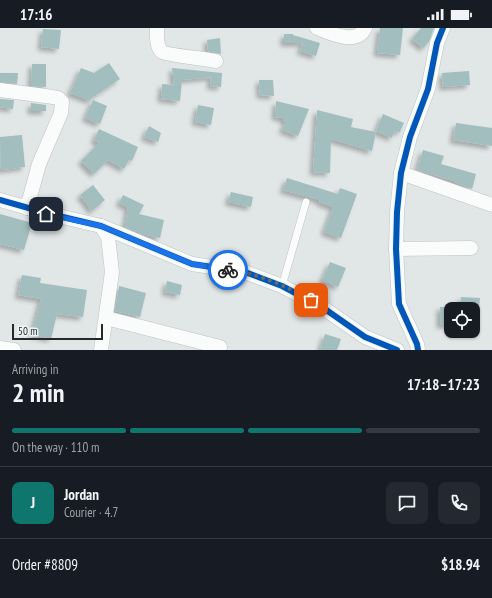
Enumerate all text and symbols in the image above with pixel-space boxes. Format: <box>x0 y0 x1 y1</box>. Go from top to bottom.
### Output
text: 17:16 <box>20 5 52 24</box>
pin <box>29 197 63 231</box>
icon: home <box>35 203 57 225</box>
courier <box>208 250 248 290</box>
icon: bike <box>217 259 239 281</box>
pin <box>294 283 328 317</box>
icon: bag <box>300 289 322 311</box>
map controls <box>444 302 480 338</box>
button: locate <box>444 302 480 338</box>
scale bar <box>12 322 103 341</box>
text: 50 m <box>18 324 37 338</box>
text: Arriving in <box>12 361 59 378</box>
text: 17:18–17:23 <box>407 375 480 394</box>
text: 2 min <box>12 376 65 409</box>
text: On the way · 110 m <box>12 439 99 456</box>
button: chat <box>386 482 428 524</box>
button: phone <box>438 482 480 524</box>
text: Jordan <box>64 485 99 504</box>
text: J <box>31 493 35 512</box>
text: Courier · 4.7 <box>64 504 118 521</box>
text: Order #8809 <box>12 555 78 574</box>
text: $18.94 <box>441 555 480 574</box>

